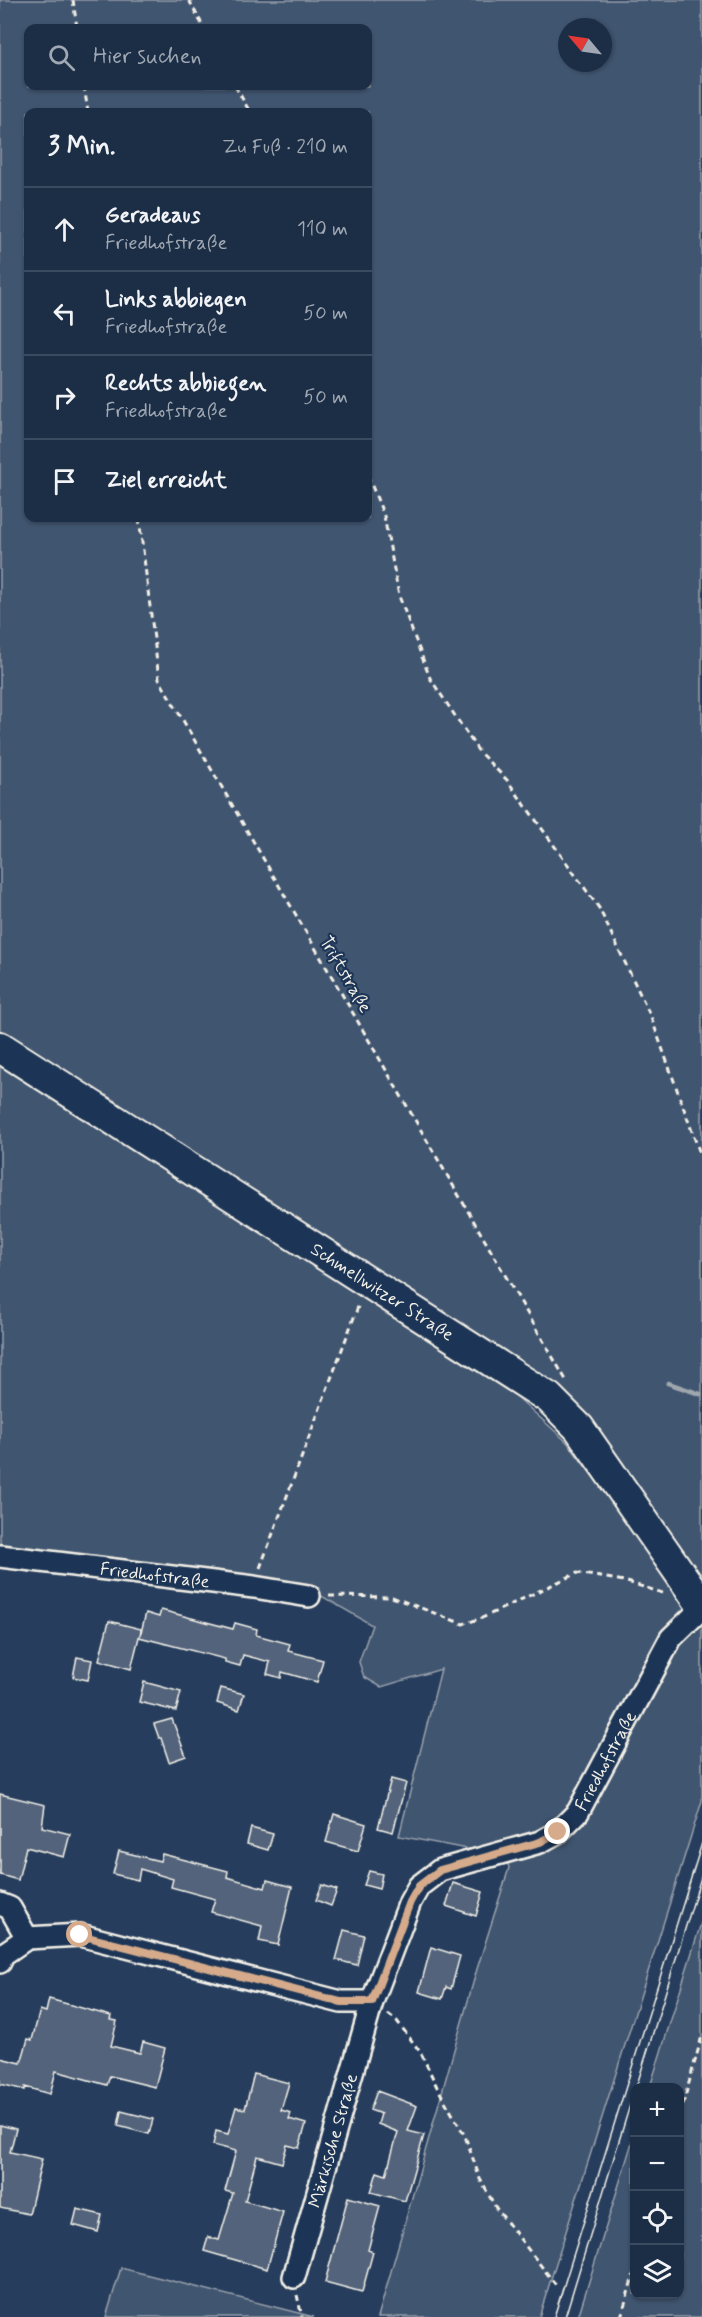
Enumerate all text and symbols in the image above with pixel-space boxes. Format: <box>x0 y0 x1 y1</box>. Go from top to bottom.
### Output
north arrow <box>558 18 612 72</box>
search box <box>24 24 372 90</box>
icon: search <box>45 41 78 74</box>
text: Hier suchen <box>93 43 202 71</box>
text: 3 Min. <box>48 130 116 164</box>
text: Zu Fuß · 210 m <box>222 134 348 161</box>
text: Geradeaus <box>105 202 200 230</box>
icon: ahead <box>48 213 81 246</box>
text: 110 m <box>297 216 348 243</box>
text: Friedhofstraße <box>105 230 227 257</box>
text: Links abbiegen <box>105 286 247 314</box>
icon: left <box>48 297 81 330</box>
text: 50 m <box>303 300 348 327</box>
text: Friedhofstraße <box>105 314 227 341</box>
text: Rechts abbiegen <box>105 370 266 398</box>
icon: right <box>48 381 81 414</box>
text: 50 m <box>303 384 348 411</box>
text: Friedhofstraße <box>105 398 227 425</box>
icon: arrive <box>48 465 81 498</box>
text: Ziel erreicht <box>105 467 227 495</box>
street label: Triftstraße <box>313 932 377 1017</box>
street label: Schmellwitzer Straße <box>306 1238 458 1347</box>
street label: Friedhofstraße <box>99 1557 211 1594</box>
street label: Friedhofstraße <box>570 1707 643 1816</box>
route end <box>544 1818 570 1844</box>
route start <box>66 1921 92 1947</box>
street label: Märkische Straße <box>303 2071 364 2211</box>
map controls <box>630 2083 684 2299</box>
button: + <box>630 2083 684 2137</box>
button: − <box>630 2137 684 2191</box>
button: locate <box>630 2191 684 2245</box>
button: layers <box>630 2245 684 2299</box>

